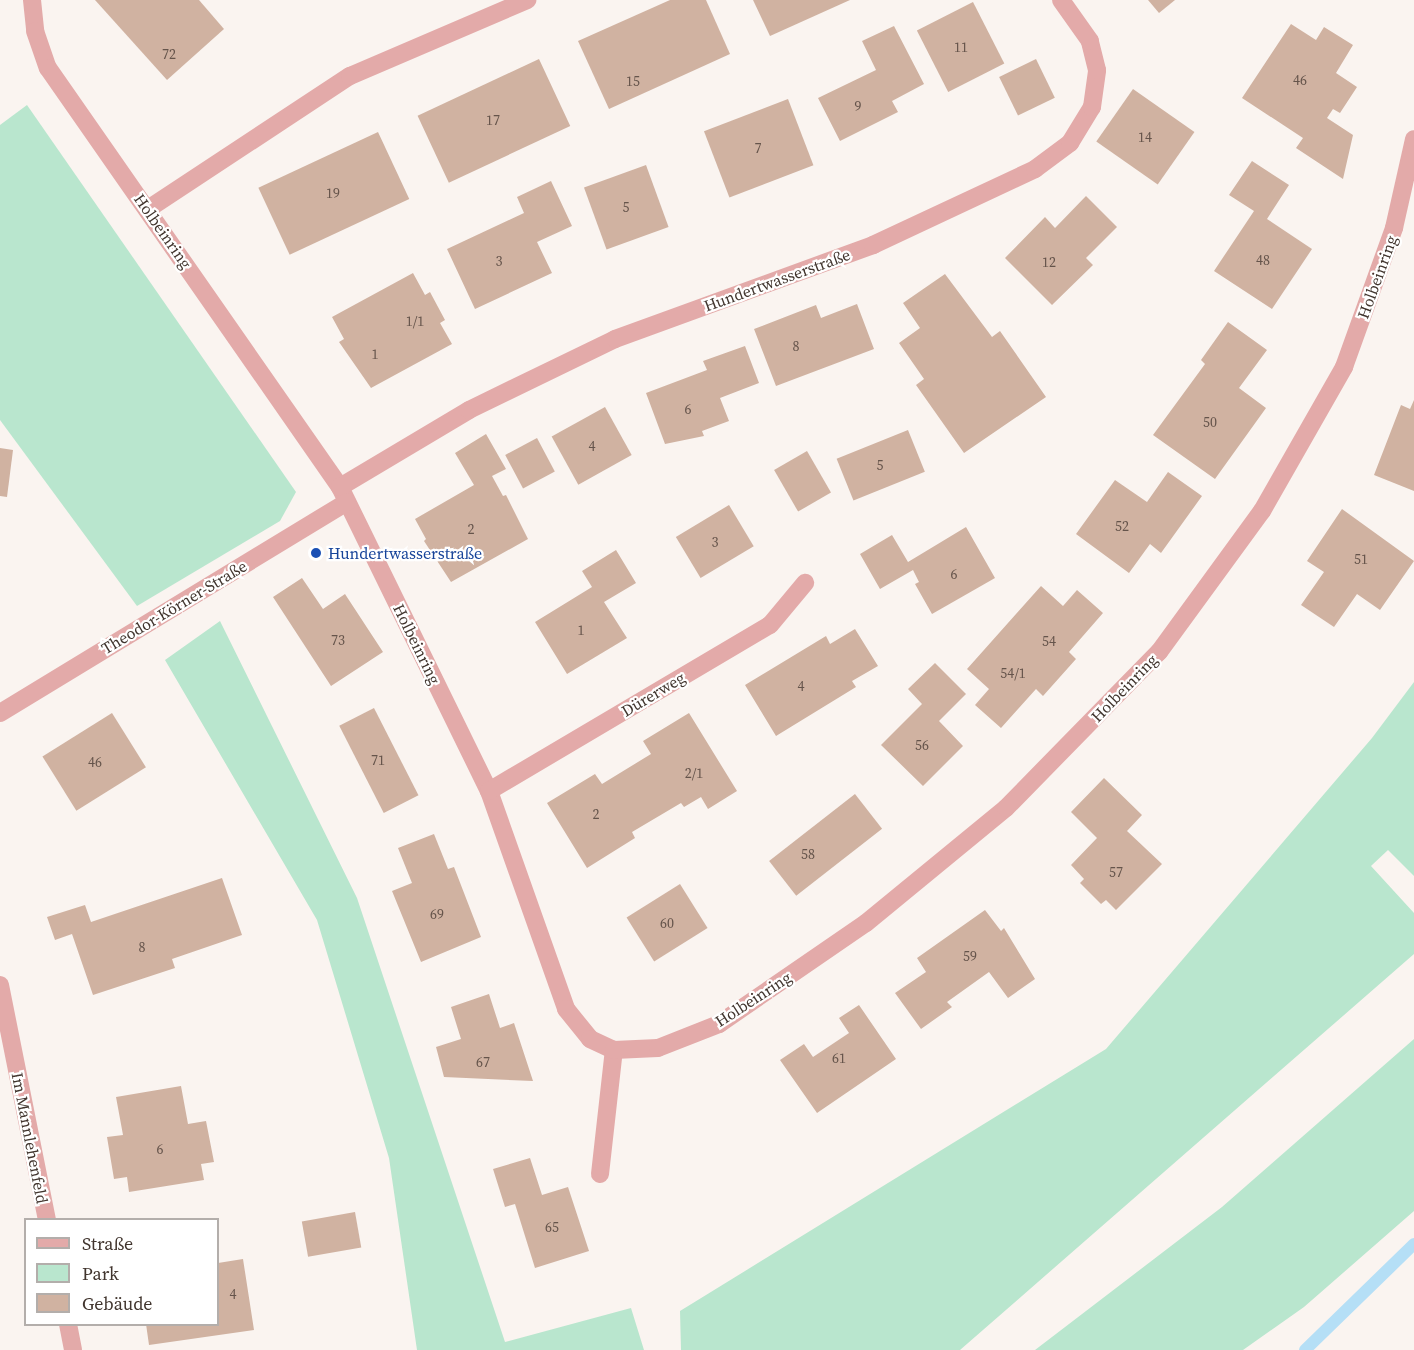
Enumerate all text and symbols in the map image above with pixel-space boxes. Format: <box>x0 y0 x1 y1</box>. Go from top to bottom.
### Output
house number: 11 <box>954 39 968 55</box>
house number: 72 <box>162 46 176 62</box>
house number: 46 <box>1293 72 1307 88</box>
house number: 15 <box>626 73 640 89</box>
house number: 9 <box>855 98 861 114</box>
house number: 17 <box>486 112 500 128</box>
house number: 14 <box>1138 129 1152 145</box>
house number: 7 <box>755 140 761 156</box>
house number: 19 <box>326 185 340 201</box>
street label: Holbeinring <box>130 190 196 272</box>
house number: 5 <box>623 199 629 215</box>
street label: Holbeinring <box>1353 233 1401 321</box>
street label: Hundertwasserstraße <box>701 245 853 315</box>
house number: 48 <box>1256 252 1270 268</box>
house number: 3 <box>496 253 502 269</box>
house number: 12 <box>1042 254 1056 270</box>
house number: 1/1 <box>406 313 424 329</box>
house number: 8 <box>793 338 799 354</box>
house number: 1 <box>372 346 378 362</box>
house number: 6 <box>685 401 691 417</box>
house number: 50 <box>1203 414 1217 430</box>
house number: 4 <box>589 438 595 454</box>
house number: 5 <box>877 457 883 473</box>
house number: 52 <box>1115 518 1129 534</box>
house number: 2 <box>468 521 474 537</box>
house number: 3 <box>712 534 718 550</box>
place label: Hundertwasserstraße <box>328 543 482 563</box>
marker: Hundertwasserstraße <box>309 546 323 560</box>
house number: 51 <box>1354 551 1368 567</box>
street label: Theodor-Körner-Straße <box>98 556 250 658</box>
house number: 6 <box>951 566 957 582</box>
street label: Holbeinring <box>389 601 445 687</box>
house number: 1 <box>578 622 584 638</box>
house number: 73 <box>331 632 345 648</box>
house number: 54 <box>1042 633 1056 649</box>
street label: Holbeinring <box>1087 650 1161 726</box>
house number: 54/1 <box>1000 665 1026 681</box>
street label: Dürerweg <box>618 668 688 720</box>
house number: 4 <box>798 678 804 694</box>
house number: 56 <box>915 737 929 753</box>
house number: 71 <box>371 752 385 768</box>
house number: 46 <box>88 754 102 770</box>
house number: 2/1 <box>685 765 703 781</box>
house number: 2 <box>593 806 599 822</box>
house number: 58 <box>801 846 815 862</box>
house number: 57 <box>1109 864 1123 880</box>
house number: 69 <box>430 906 444 922</box>
house number: 60 <box>660 915 674 931</box>
house number: 8 <box>139 939 145 955</box>
house number: 59 <box>963 948 977 964</box>
street label: Holbeinring <box>711 967 795 1031</box>
house number: 61 <box>832 1050 846 1066</box>
house number: 67 <box>476 1054 490 1070</box>
street label: Im Mannlehenfeld <box>8 1071 52 1205</box>
house number: 6 <box>157 1141 163 1157</box>
legend <box>24 1218 219 1326</box>
house number: 65 <box>545 1219 559 1235</box>
text: Straße <box>82 1231 133 1256</box>
text: Park <box>82 1261 119 1286</box>
house number: 4 <box>230 1286 236 1302</box>
text: Gebäude <box>82 1291 153 1316</box>

